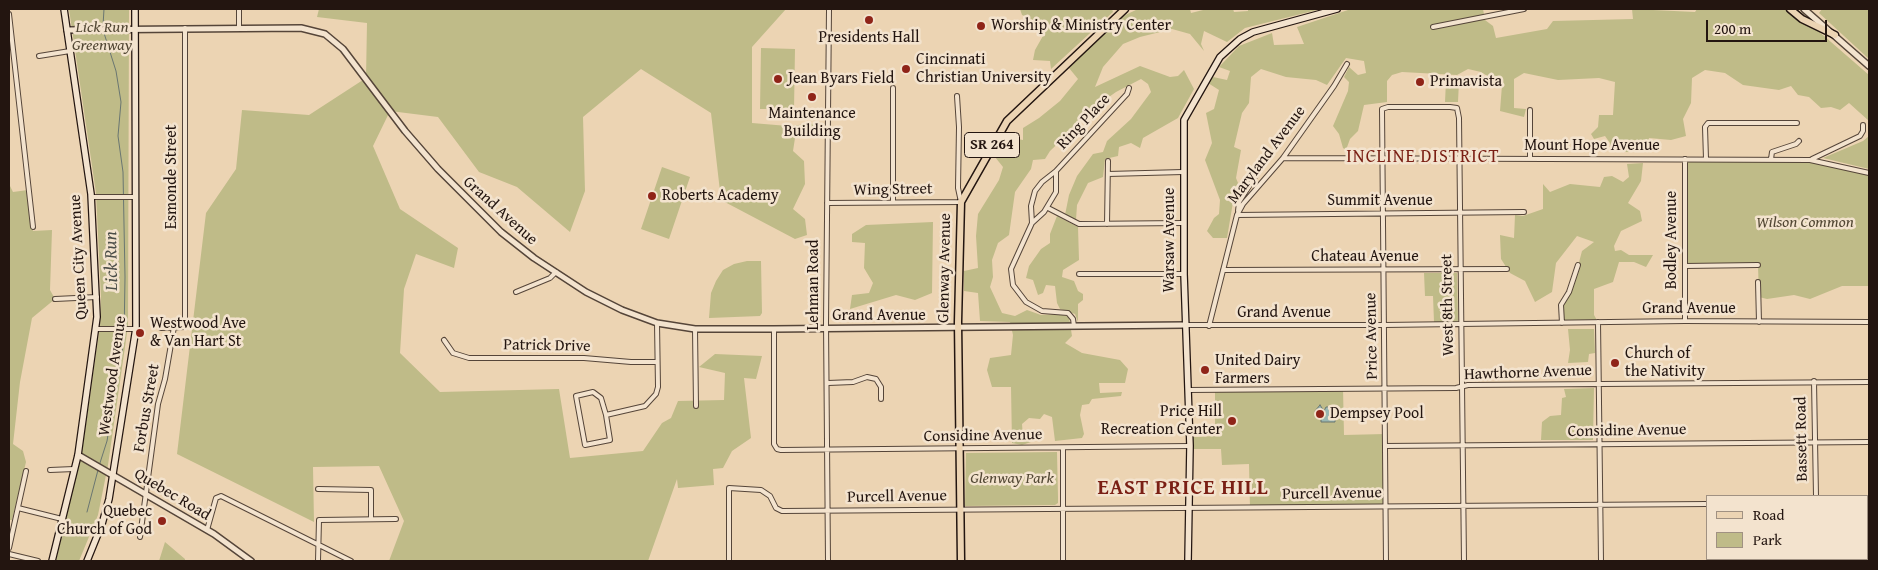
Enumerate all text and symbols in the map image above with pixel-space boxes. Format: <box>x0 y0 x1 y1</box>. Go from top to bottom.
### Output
scale bar <box>1708 10 1829 42</box>
marker: Presidents Hall <box>863 14 875 26</box>
place label: Worship & Ministry Center <box>991 16 1171 36</box>
park label: Lick Run Greenway <box>72 18 132 56</box>
text: 200 m <box>1714 18 1751 39</box>
marker: Worship & Ministry Center <box>975 20 987 32</box>
place label: Presidents Hall <box>818 28 920 48</box>
place label: Cincinnati Christian University <box>916 50 1051 88</box>
marker: Cincinnati Christian University <box>900 63 912 75</box>
place label: Jean Byars Field <box>788 69 894 89</box>
place label: Primavista <box>1430 72 1502 92</box>
marker: Jean Byars Field <box>772 73 784 85</box>
marker: Primavista <box>1414 76 1426 88</box>
street label: Ring Place <box>1053 90 1115 154</box>
marker: Maintenance Building <box>806 91 818 103</box>
street label: Maryland Avenue <box>1224 102 1310 208</box>
place label: Maintenance Building <box>768 104 856 142</box>
street label: Esmonde Street <box>162 125 182 229</box>
road number: SR 264 <box>964 132 1020 158</box>
street label: Mount Hope Avenue <box>1524 136 1660 156</box>
district label: INCLINE DISTRICT <box>1344 146 1502 168</box>
street label: Grand Avenue <box>459 173 541 249</box>
street label: Wing Street <box>853 180 933 200</box>
place label: Roberts Academy <box>662 186 779 206</box>
street label: Warsaw Avenue <box>1160 188 1180 292</box>
marker: Roberts Academy <box>646 190 658 202</box>
street label: Summit Avenue <box>1327 191 1433 211</box>
street label: Bodley Avenue <box>1662 191 1682 289</box>
street label: Queen City Avenue <box>66 194 92 320</box>
street label: Glenway Avenue <box>934 213 956 323</box>
park label: Wilson Common <box>1756 213 1854 233</box>
water label: Lick Run <box>101 231 123 291</box>
street label: Lehman Road <box>804 240 824 330</box>
street label: Chateau Avenue <box>1311 247 1419 267</box>
street label: West 8th Street <box>1438 254 1458 356</box>
street label: Price Avenue <box>1362 292 1382 380</box>
street label: Grand Avenue <box>1642 299 1736 319</box>
street label: Grand Avenue <box>1237 303 1331 323</box>
street label: Grand Avenue <box>832 306 926 326</box>
place label: Westwood Ave & Van Hart St <box>150 314 246 352</box>
street label: Westwood Avenue <box>95 315 131 437</box>
marker: Westwood Ave & Van Hart St <box>134 327 146 339</box>
street label: Patrick Drive <box>503 336 591 356</box>
place label: Church of the Nativity <box>1625 344 1705 382</box>
place label: United Dairy Farmers <box>1215 351 1301 389</box>
marker: Church of the Nativity <box>1609 357 1621 369</box>
street label: Hawthorne Avenue <box>1464 361 1592 385</box>
street label: Forbus Street <box>130 362 164 454</box>
marker: United Dairy Farmers <box>1199 364 1211 376</box>
street label: Bassett Road <box>1792 396 1812 482</box>
place label: Price Hill Recreation Center <box>1101 402 1222 440</box>
place label: Dempsey Pool <box>1330 404 1424 424</box>
marker: Dempsey Pool <box>1314 408 1326 420</box>
marker: Price Hill Recreation Center <box>1226 415 1238 427</box>
street label: Considine Avenue <box>1567 420 1687 442</box>
street label: Considine Avenue <box>923 425 1043 447</box>
street label: Quebec Road <box>130 465 214 525</box>
park label: Glenway Park <box>970 469 1054 489</box>
district label: EAST PRICE HILL <box>1096 476 1270 502</box>
street label: Purcell Avenue <box>1282 484 1382 504</box>
street label: Purcell Avenue <box>847 487 947 507</box>
legend <box>1706 495 1868 560</box>
place label: Quebec Church of God <box>57 502 152 540</box>
text: Road <box>1753 504 1784 525</box>
marker: Quebec Church of God <box>156 515 168 527</box>
text: Park <box>1753 529 1782 550</box>

